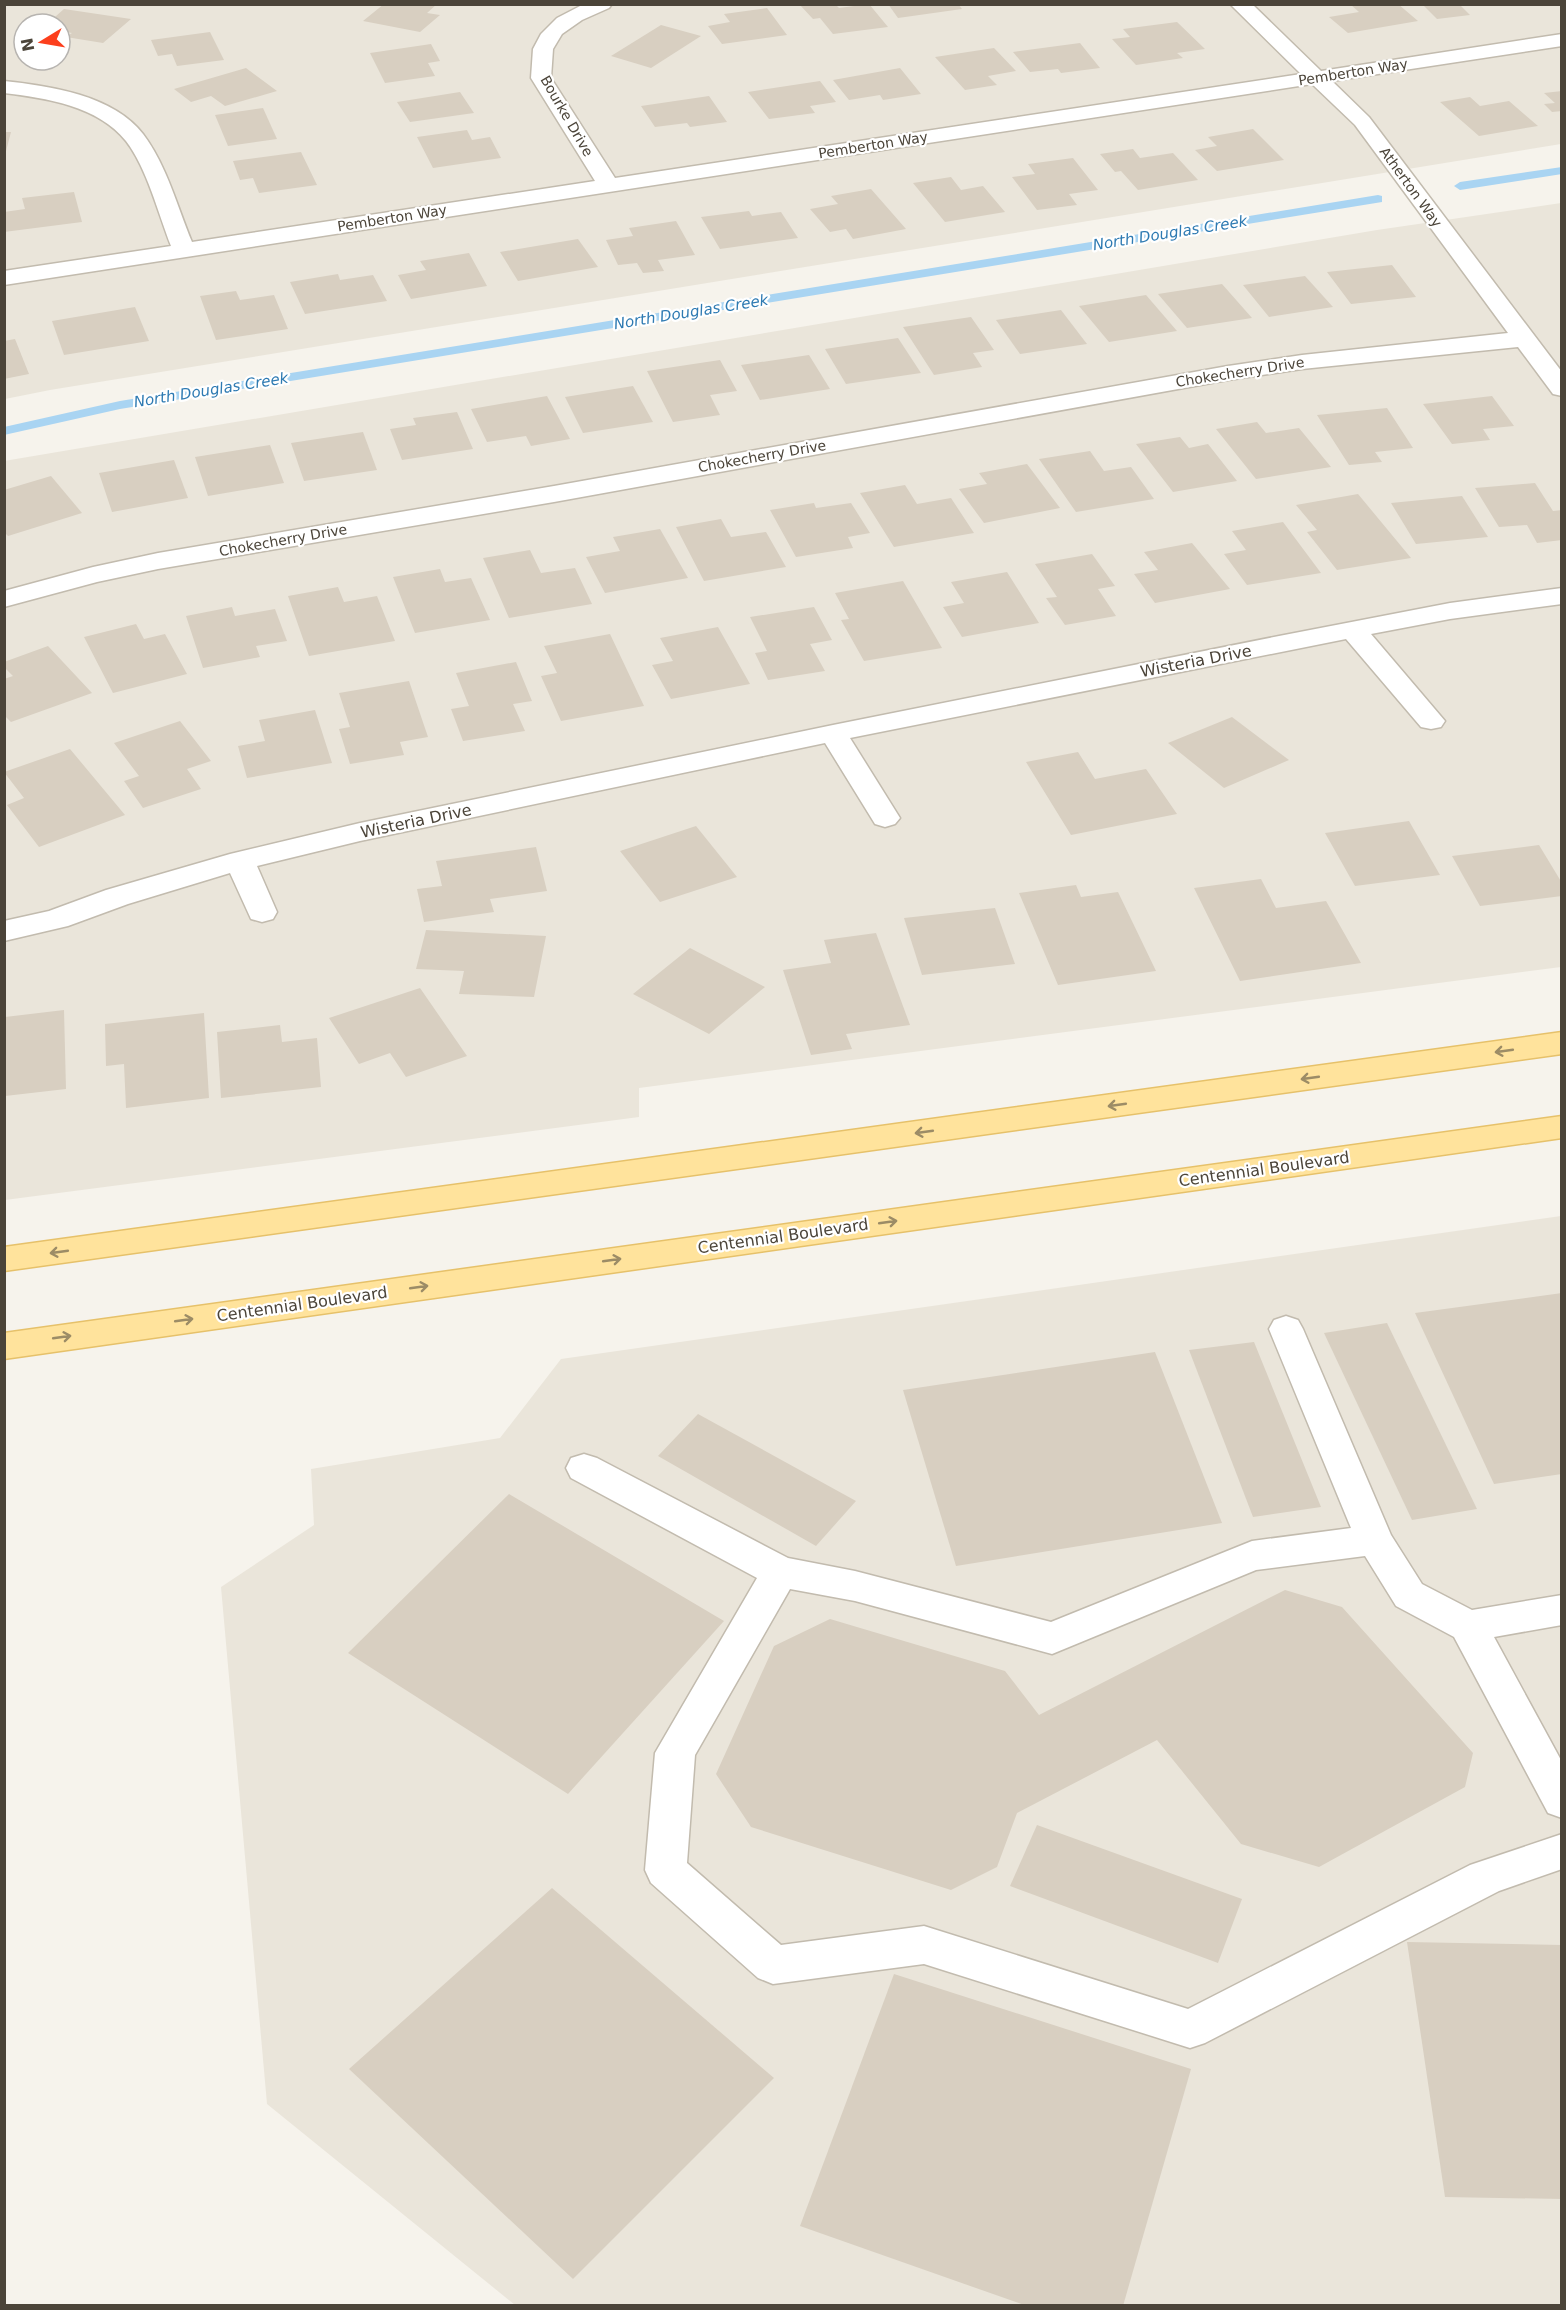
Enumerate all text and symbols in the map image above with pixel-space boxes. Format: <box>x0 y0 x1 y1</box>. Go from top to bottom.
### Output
north arrow <box>12 12 72 72</box>
text: N <box>17 36 38 53</box>
street label: Pemberton Way <box>1297 55 1409 89</box>
street label: Bourke Drive <box>537 73 597 159</box>
street label: Pemberton Way <box>817 128 929 162</box>
street label: Atherton Way <box>1377 144 1445 230</box>
street label: Pemberton Way <box>336 201 448 235</box>
water label: North Douglas Creek <box>1091 212 1250 254</box>
water label: North Douglas Creek <box>612 291 771 333</box>
street label: Chokecherry Drive <box>1175 354 1305 390</box>
water label: North Douglas Creek <box>132 369 291 411</box>
street label: Chokecherry Drive <box>697 437 827 475</box>
street label: Chokecherry Drive <box>218 521 348 559</box>
street label: Wisteria Drive <box>1139 641 1253 681</box>
street label: Wisteria Drive <box>359 800 473 842</box>
one-way arrow <box>1494 1046 1514 1057</box>
one-way arrow <box>1301 1073 1321 1084</box>
one-way arrow <box>1108 1100 1128 1111</box>
one-way arrow <box>915 1127 935 1138</box>
street label: Centennial Boulevard <box>1177 1148 1351 1190</box>
street label: Centennial Boulevard <box>696 1215 870 1257</box>
one-way arrow <box>878 1216 898 1227</box>
one-way arrow <box>50 1246 69 1257</box>
one-way arrow <box>602 1255 621 1266</box>
one-way arrow <box>409 1282 428 1293</box>
street label: Centennial Boulevard <box>215 1283 389 1325</box>
one-way arrow <box>174 1315 194 1326</box>
one-way arrow <box>52 1332 72 1343</box>

